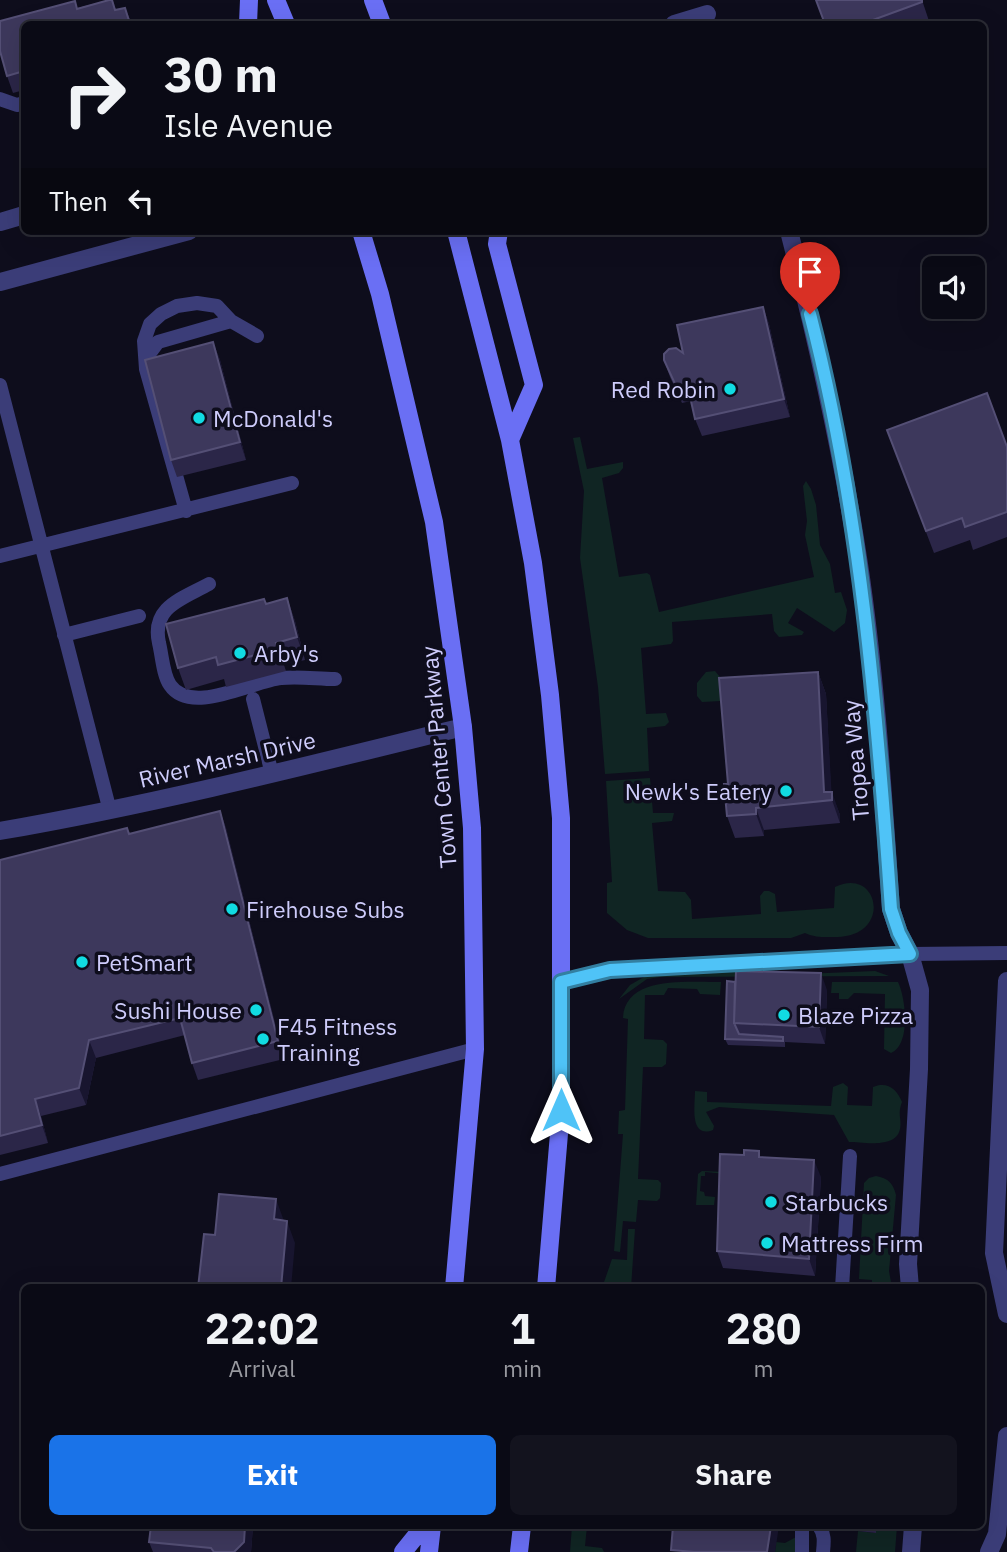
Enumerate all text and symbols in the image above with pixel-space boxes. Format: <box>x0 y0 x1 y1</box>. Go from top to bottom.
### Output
text: 30 m <box>164 42 278 105</box>
icon: right <box>49 49 140 140</box>
text: Isle Avenue <box>164 104 333 146</box>
icon: left <box>122 182 160 220</box>
text: Then <box>49 184 108 218</box>
pin <box>780 242 840 314</box>
icon: arrive <box>791 253 829 291</box>
map controls <box>922 256 985 319</box>
button: sound <box>922 256 985 319</box>
place label: Red Robin <box>611 374 716 404</box>
marker: Red Robin <box>722 381 738 397</box>
place label: McDonald's <box>213 403 333 433</box>
marker: McDonald's <box>191 410 207 426</box>
place label: Arby's <box>254 638 319 668</box>
street label: Town Center Parkway <box>413 644 463 869</box>
marker: Arby's <box>232 645 248 661</box>
street label: Tropea Way <box>835 698 875 822</box>
street label: River Marsh Drive <box>136 724 318 794</box>
place label: Newk's Eatery <box>625 776 773 806</box>
marker: Newk's Eatery <box>778 783 794 799</box>
place label: Firehouse Subs <box>246 894 405 924</box>
marker: Firehouse Subs <box>224 901 240 917</box>
place label: PetSmart <box>96 947 193 977</box>
marker: PetSmart <box>74 954 90 970</box>
place label: Sushi House <box>114 995 242 1025</box>
place label: Blaze Pizza <box>798 1000 913 1030</box>
marker: Sushi House <box>248 1002 264 1018</box>
marker: Blaze Pizza <box>776 1007 792 1023</box>
place label: F45 Fitness Training <box>277 1011 398 1067</box>
marker: F45 Fitness Training <box>255 1031 271 1047</box>
position arrow <box>524 1073 598 1147</box>
place label: Starbucks <box>785 1187 888 1217</box>
marker: Starbucks <box>763 1194 779 1210</box>
place label: Mattress Firm <box>781 1228 924 1258</box>
marker: Mattress Firm <box>759 1235 775 1251</box>
text: 22:02 <box>205 1301 319 1356</box>
text: 1 <box>510 1301 535 1356</box>
text: 280 <box>726 1301 801 1356</box>
text: Arrival <box>229 1353 296 1383</box>
text: min <box>503 1353 542 1383</box>
text: m <box>753 1353 774 1383</box>
button: Exit <box>49 1435 496 1515</box>
button: Share <box>510 1435 957 1515</box>

